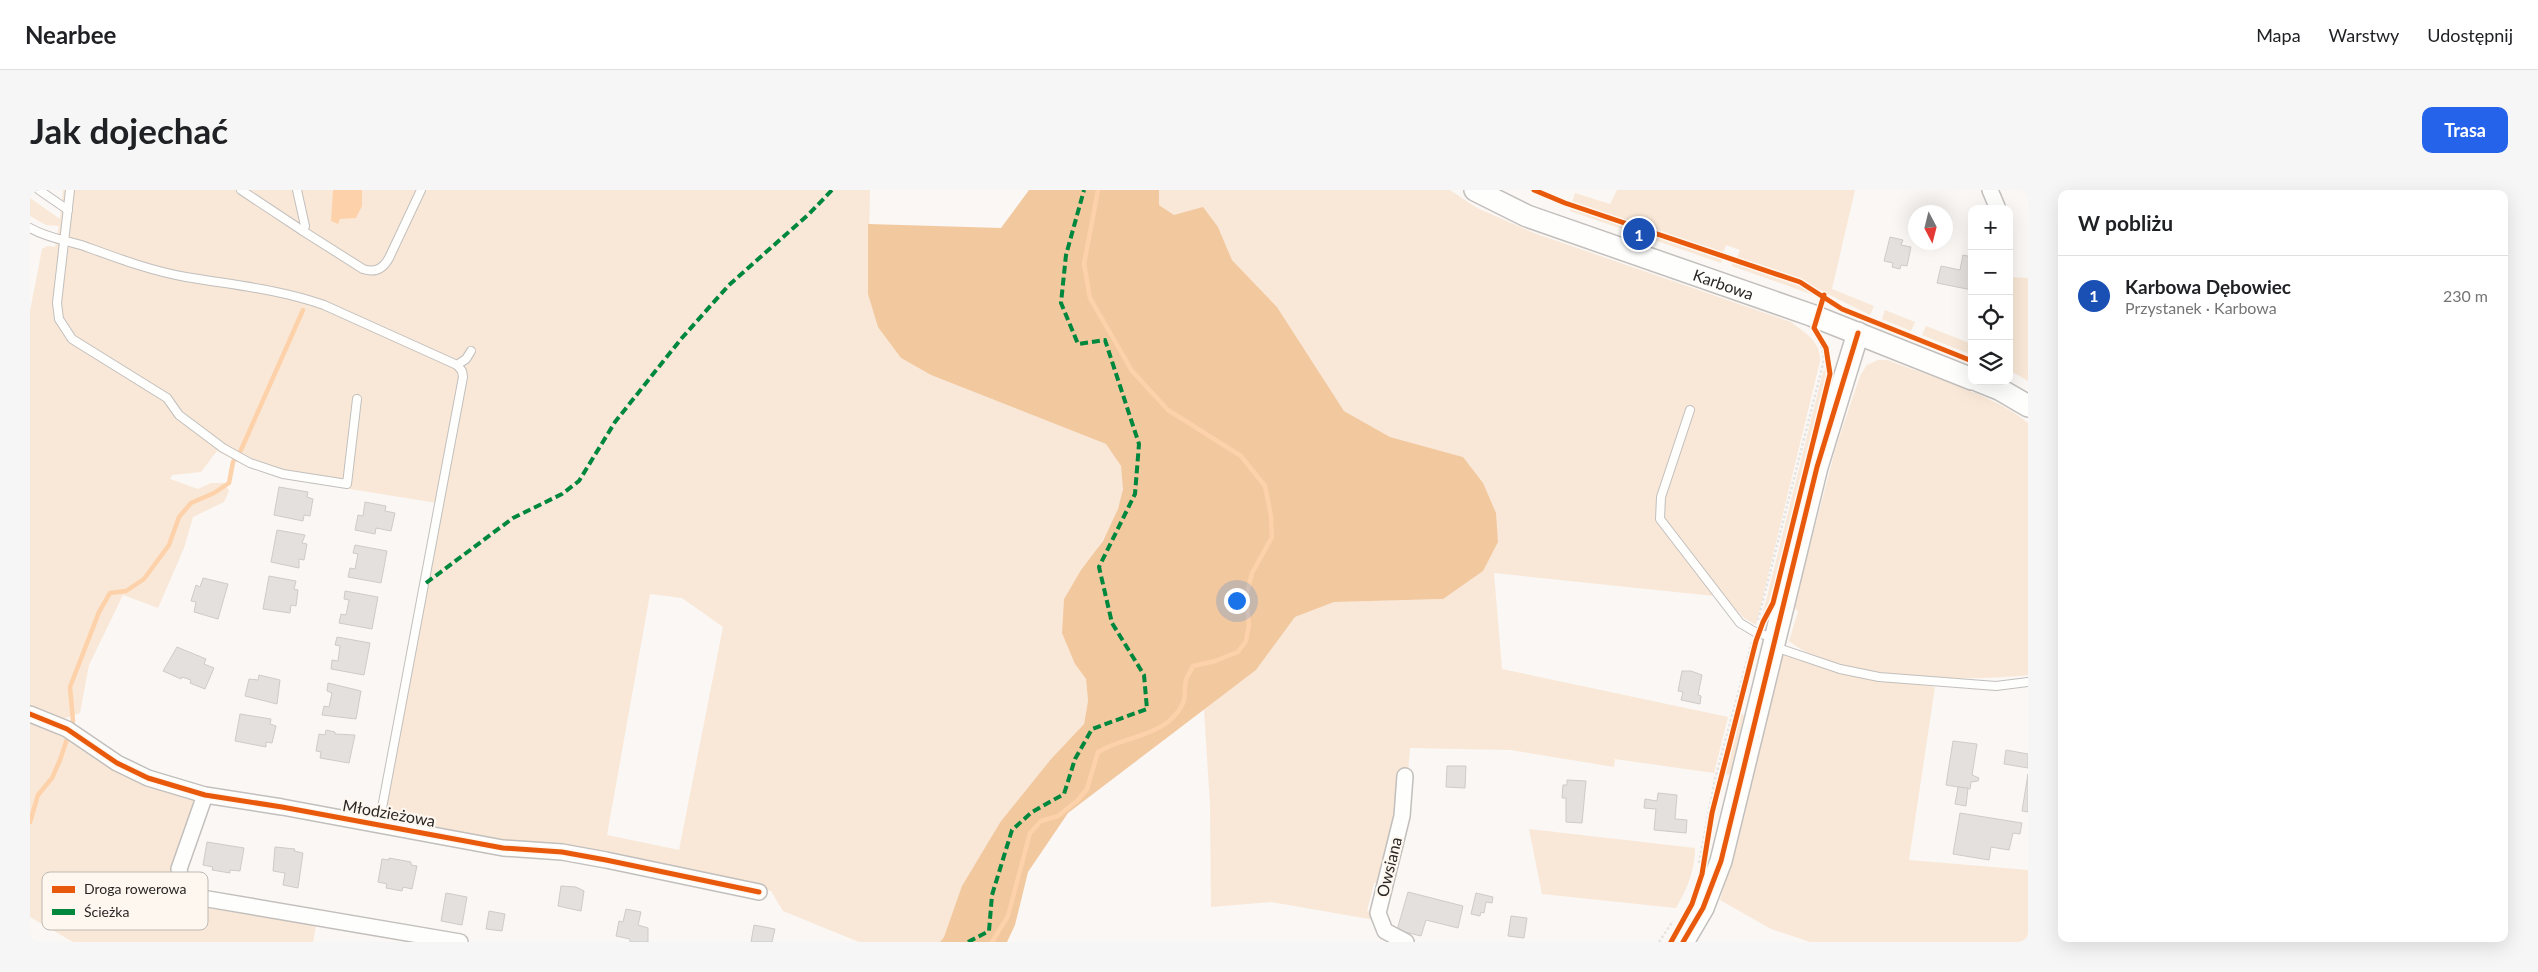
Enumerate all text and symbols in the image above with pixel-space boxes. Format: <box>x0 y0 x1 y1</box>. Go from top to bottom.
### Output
text: Nearbee <box>25 20 116 49</box>
text: Mapa <box>2256 24 2301 46</box>
text: Warstwy <box>2329 24 2399 46</box>
text: Udostępnij <box>2427 24 2513 46</box>
button: Trasa <box>2422 107 2508 153</box>
text: Jak dojechać <box>30 109 228 151</box>
north arrow <box>1908 205 1953 250</box>
map controls <box>1968 205 2013 385</box>
button: + <box>1968 205 2013 250</box>
text: W pobliżu <box>2078 210 2173 235</box>
pin: 1 <box>1623 215 1655 253</box>
button: − <box>1968 250 2013 295</box>
street label: Karbowa <box>1691 265 1756 303</box>
text: Karbowa Dębowiec <box>2125 275 2291 298</box>
text: 1 <box>2089 286 2099 305</box>
text: 230 m <box>2443 286 2488 305</box>
button: locate <box>1968 295 2013 340</box>
text: Przystanek · Karbowa <box>2125 298 2277 317</box>
button: layers <box>1968 340 2013 385</box>
your location <box>1224 588 1250 614</box>
street label: Młodzieżowa <box>341 795 437 830</box>
street label: Owsiana <box>1372 835 1405 899</box>
legend <box>42 872 208 930</box>
text: Droga rowerowa <box>84 880 187 897</box>
text: Ścieżka <box>84 903 129 920</box>

